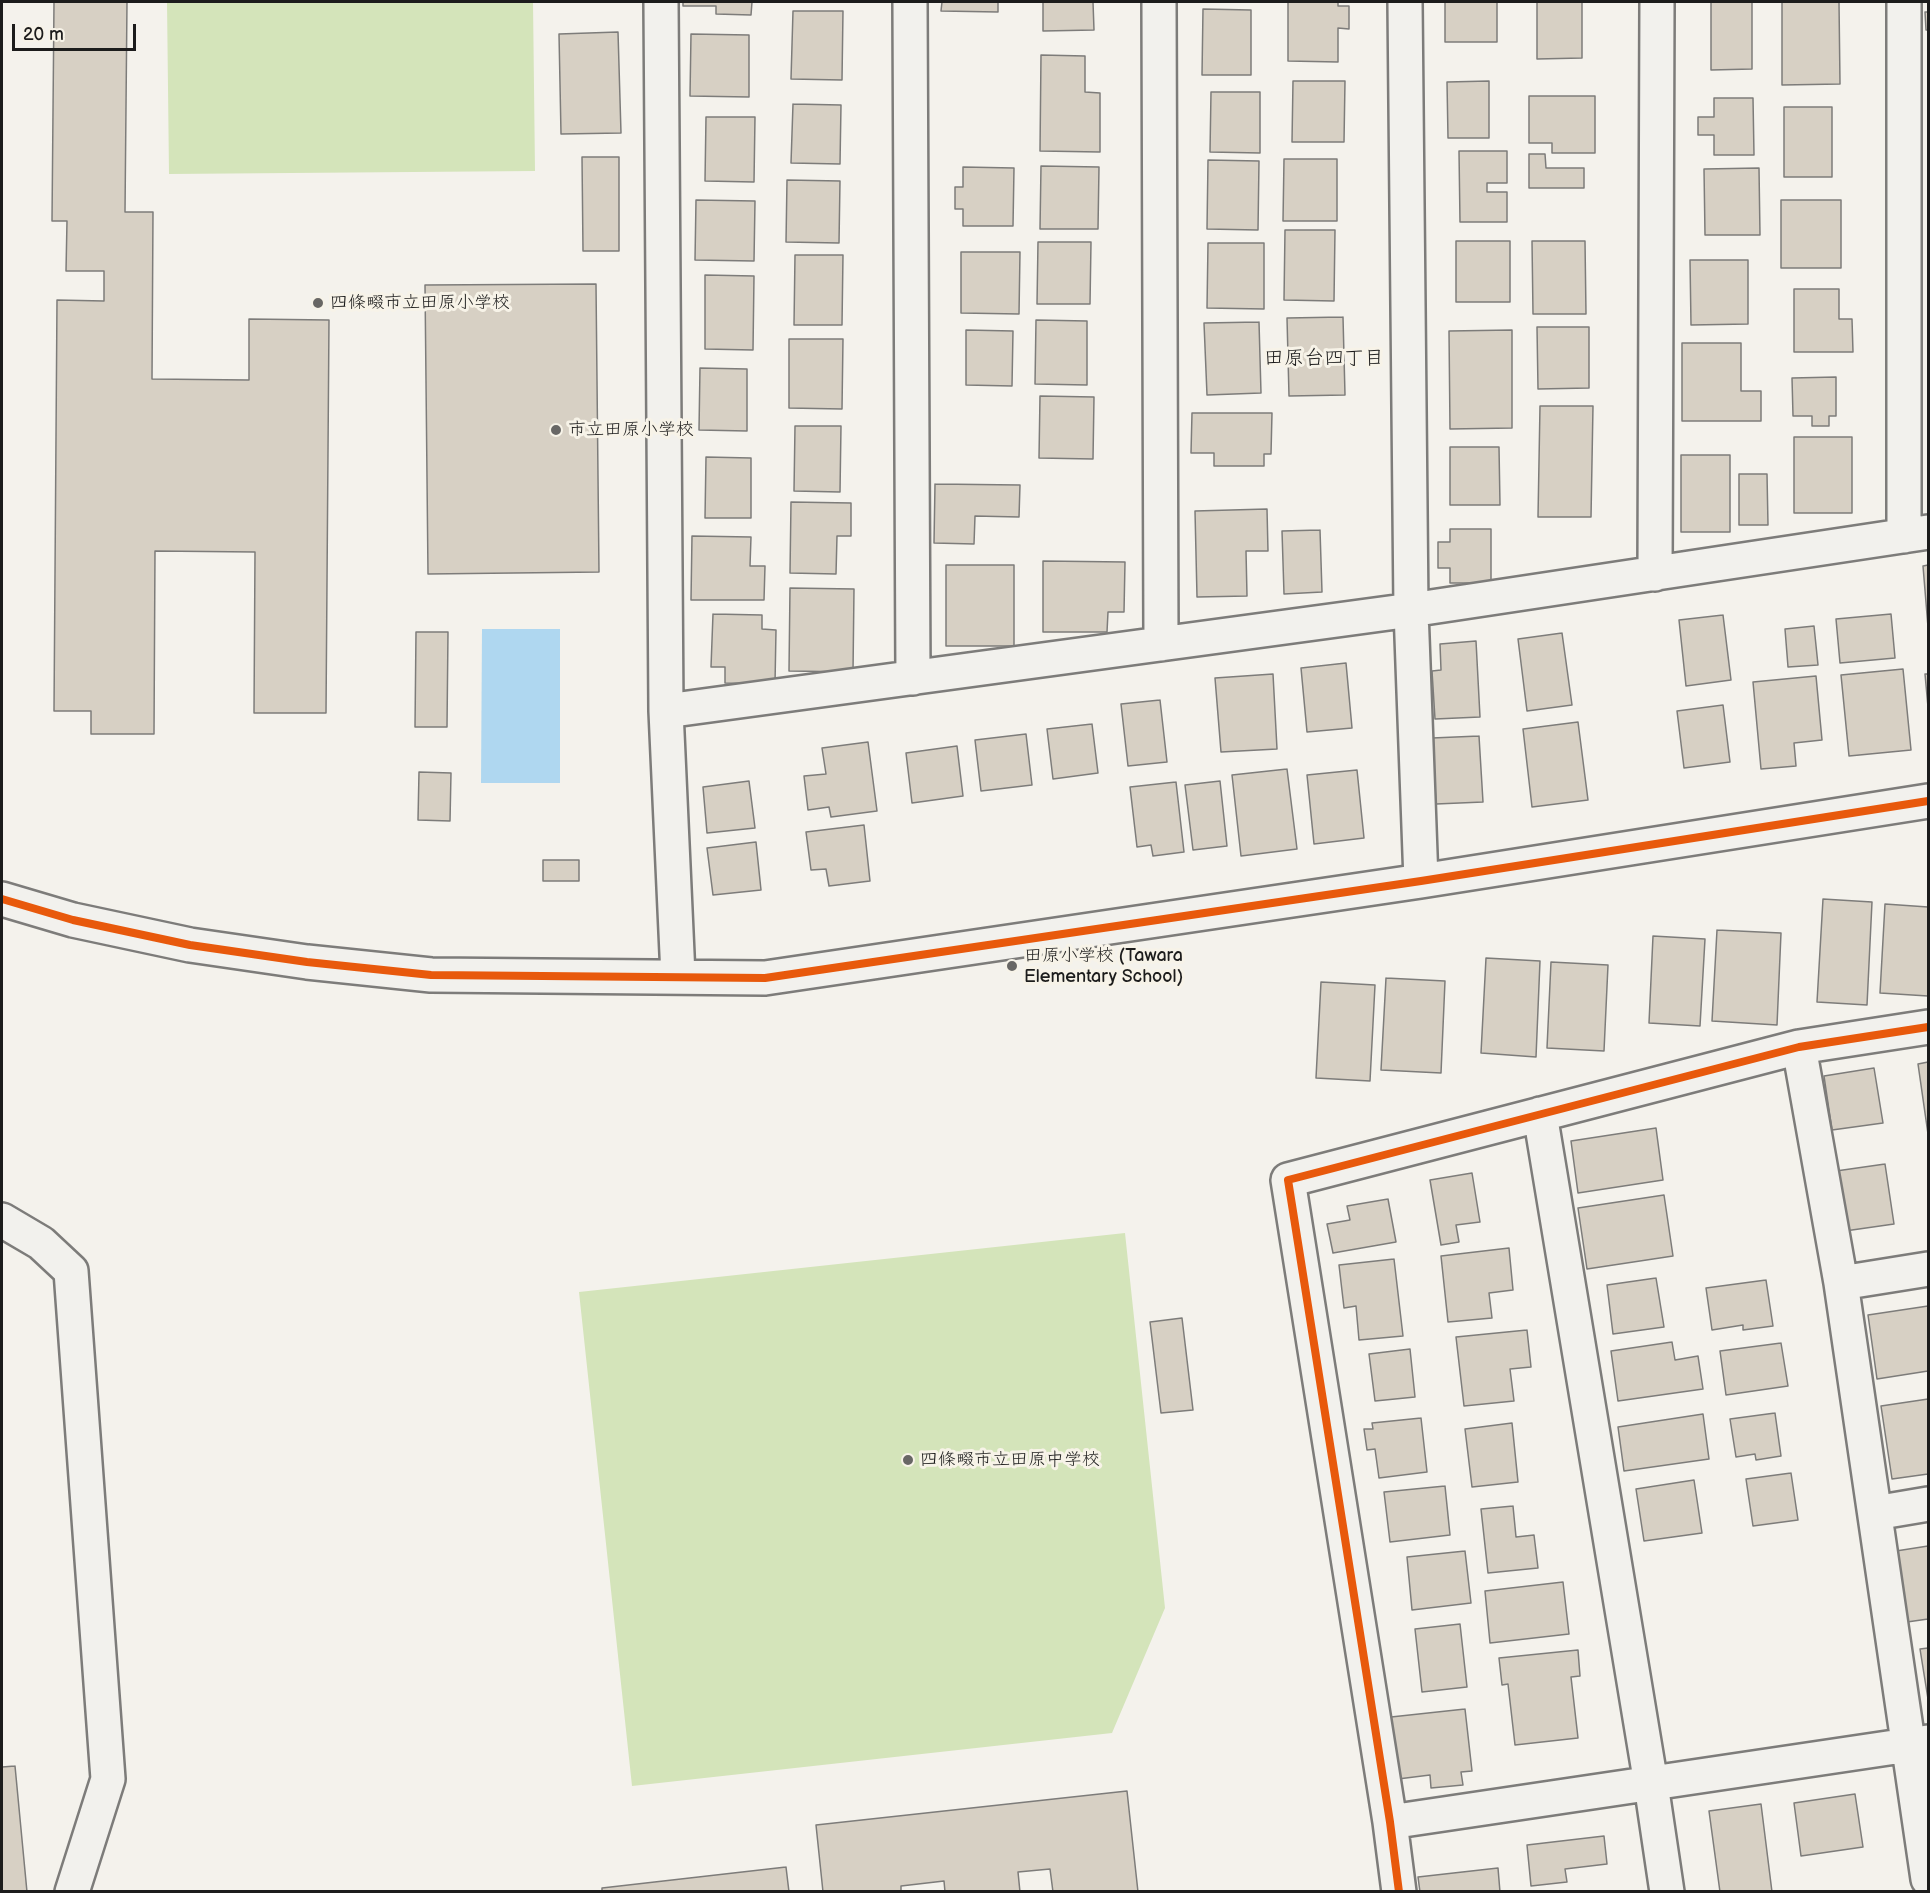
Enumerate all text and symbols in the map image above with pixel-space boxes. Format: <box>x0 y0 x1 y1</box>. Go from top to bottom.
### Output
scale bar <box>15 12 140 50</box>
text: 20 m <box>23 24 64 45</box>
place label: 四條畷市立田原小学校 <box>330 292 510 314</box>
marker: 四條畷市立田原小学校 <box>311 296 325 310</box>
district label: 田原台四丁目 <box>1264 347 1384 371</box>
place label: 市立田原小学校 <box>568 419 694 441</box>
marker: 市立田原小学校 <box>549 423 563 437</box>
place label: 田原小学校 (Tawara Elementary School) <box>1024 945 1183 988</box>
marker: 田原小学校 (Tawara Elementary School) <box>1005 959 1019 973</box>
place label: 四條畷市立田原中学校 <box>920 1449 1100 1471</box>
marker: 四條畷市立田原中学校 <box>901 1453 915 1467</box>

